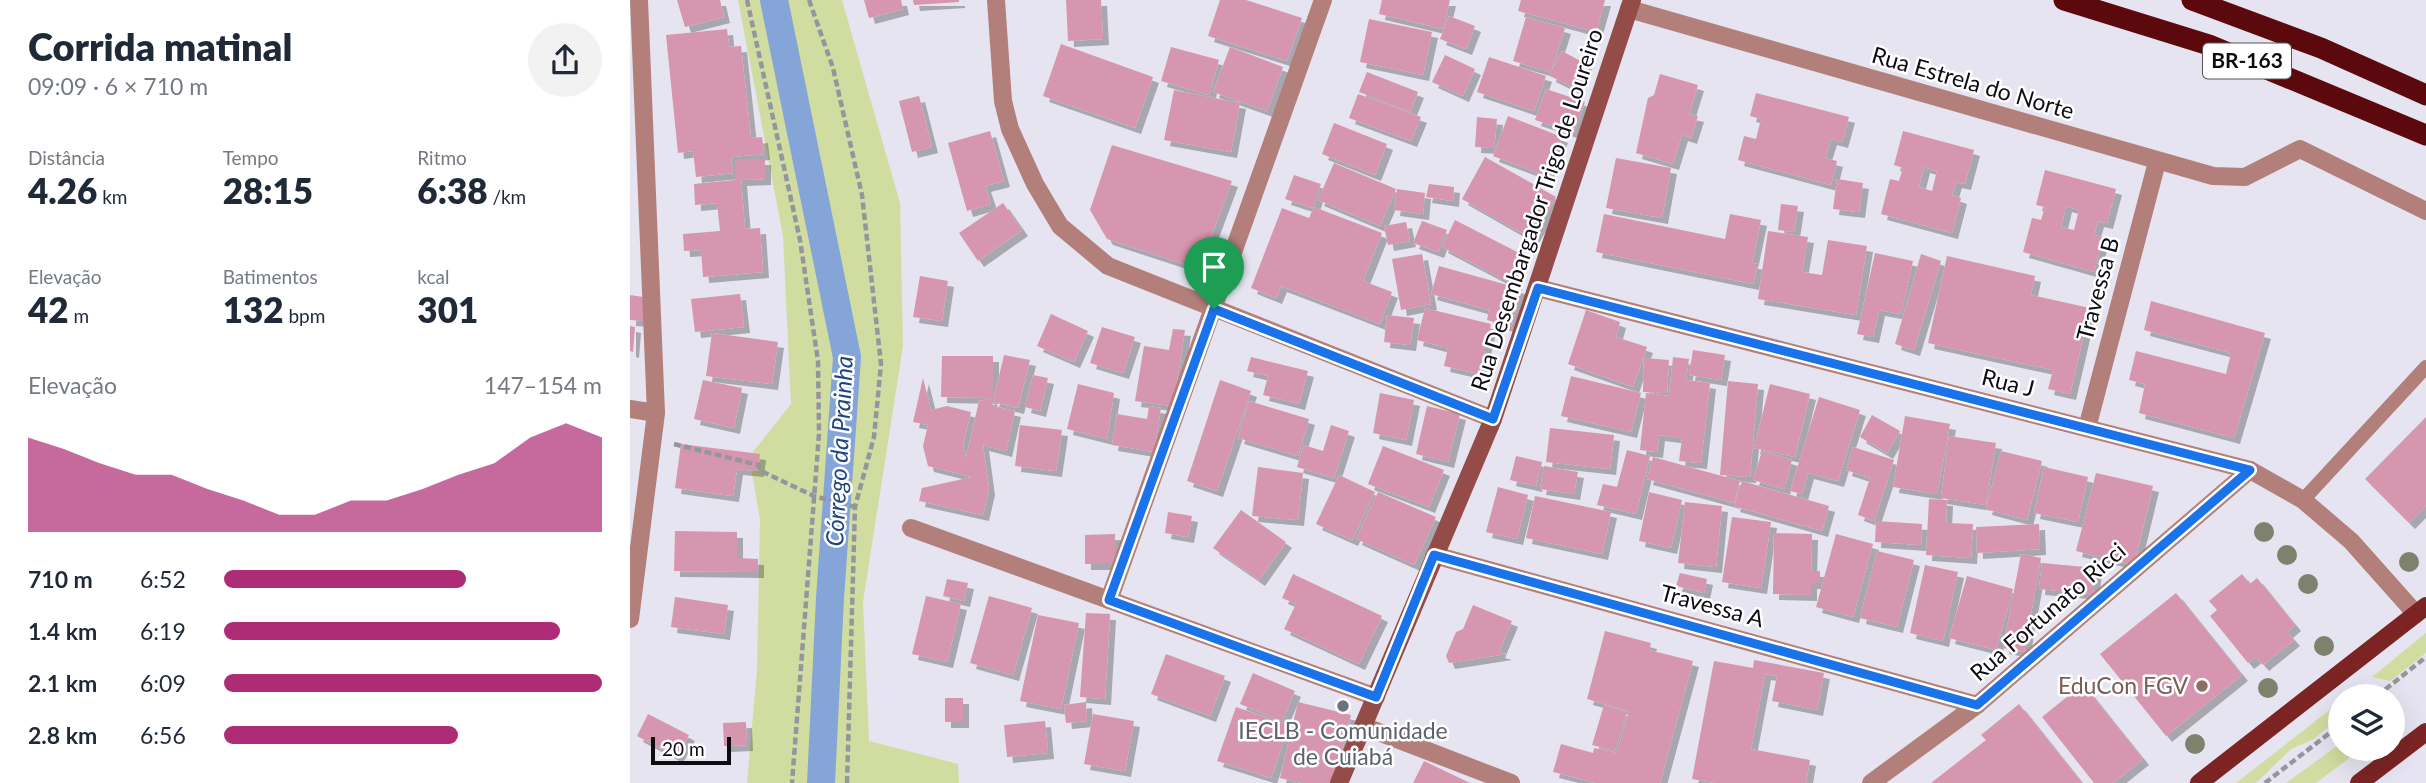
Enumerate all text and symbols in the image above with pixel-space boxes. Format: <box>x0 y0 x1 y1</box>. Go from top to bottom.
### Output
text: Corrida matinal <box>28 23 292 69</box>
button: share <box>528 23 602 97</box>
street label: Rua Desembargador Trigo de Loureiro <box>1464 25 1608 394</box>
street label: Rua Estrela do Norte <box>1869 40 2078 124</box>
road number: BR-163 <box>2203 43 2291 78</box>
text: 09:09 · 6 × 710 m <box>28 72 208 100</box>
text: Distância <box>28 146 105 169</box>
text: Tempo <box>223 146 279 169</box>
text: Ritmo <box>417 146 467 169</box>
text: 4.26 <box>28 169 97 211</box>
text: 28:15 <box>223 169 313 211</box>
text: 6:38 <box>417 169 488 211</box>
text: km <box>97 185 127 208</box>
text: /km <box>488 185 526 208</box>
street label: Travessa B <box>2070 234 2124 344</box>
pin <box>1184 237 1244 309</box>
icon: arrive <box>1195 248 1233 286</box>
text: Elevação <box>28 265 102 288</box>
text: Batimentos <box>223 265 318 288</box>
text: kcal <box>417 265 449 288</box>
text: 42 <box>28 288 69 330</box>
text: 132 <box>223 288 284 330</box>
text: 301 <box>417 288 478 330</box>
text: m <box>69 304 89 327</box>
text: bpm <box>284 304 325 327</box>
water label: Córrego da Prainha <box>819 355 858 547</box>
street label: Rua J <box>1979 362 2037 402</box>
text: Elevação <box>28 371 117 399</box>
text: 147–154 m <box>484 371 602 399</box>
street label: Rua Fortunato Ricci <box>1964 536 2131 686</box>
text: 710 m <box>28 565 93 593</box>
text: 6:52 <box>140 565 186 593</box>
street label: Travessa A <box>1657 578 1768 632</box>
text: 1.4 km <box>28 617 97 645</box>
text: 6:19 <box>140 617 186 645</box>
text: 2.1 km <box>28 669 97 697</box>
text: 6:09 <box>140 669 186 697</box>
place label: EduCon FGV <box>2058 671 2188 699</box>
marker: EduCon FGV <box>2194 678 2210 694</box>
map controls <box>2328 684 2405 761</box>
button: layers <box>2328 684 2405 761</box>
marker: IECLB - Comunidade de Cuiabá <box>1335 698 1351 714</box>
place label: IECLB - Comunidade de Cuiabá <box>1238 716 1448 770</box>
text: 2.8 km <box>28 721 97 749</box>
text: 6:56 <box>140 721 186 749</box>
scale bar <box>651 734 732 766</box>
text: 20 m <box>662 737 705 760</box>

